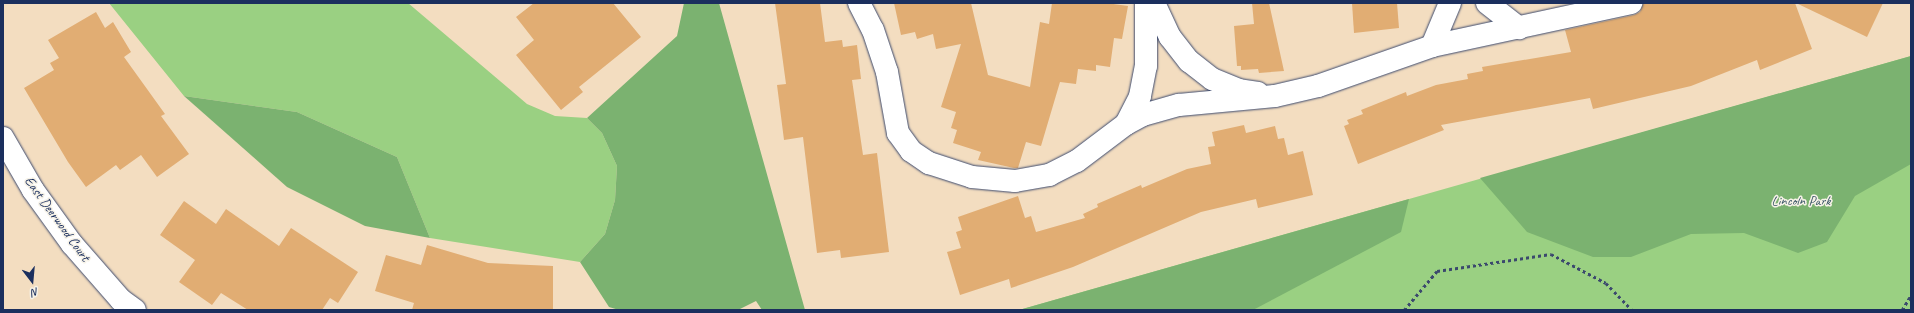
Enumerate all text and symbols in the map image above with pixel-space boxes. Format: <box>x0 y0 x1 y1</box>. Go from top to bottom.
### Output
street label: East Deerwood Court <box>20 173 94 265</box>
park label: Lincoln Park <box>1771 193 1831 209</box>
north arrow <box>12 261 52 301</box>
text: N <box>30 285 41 300</box>

